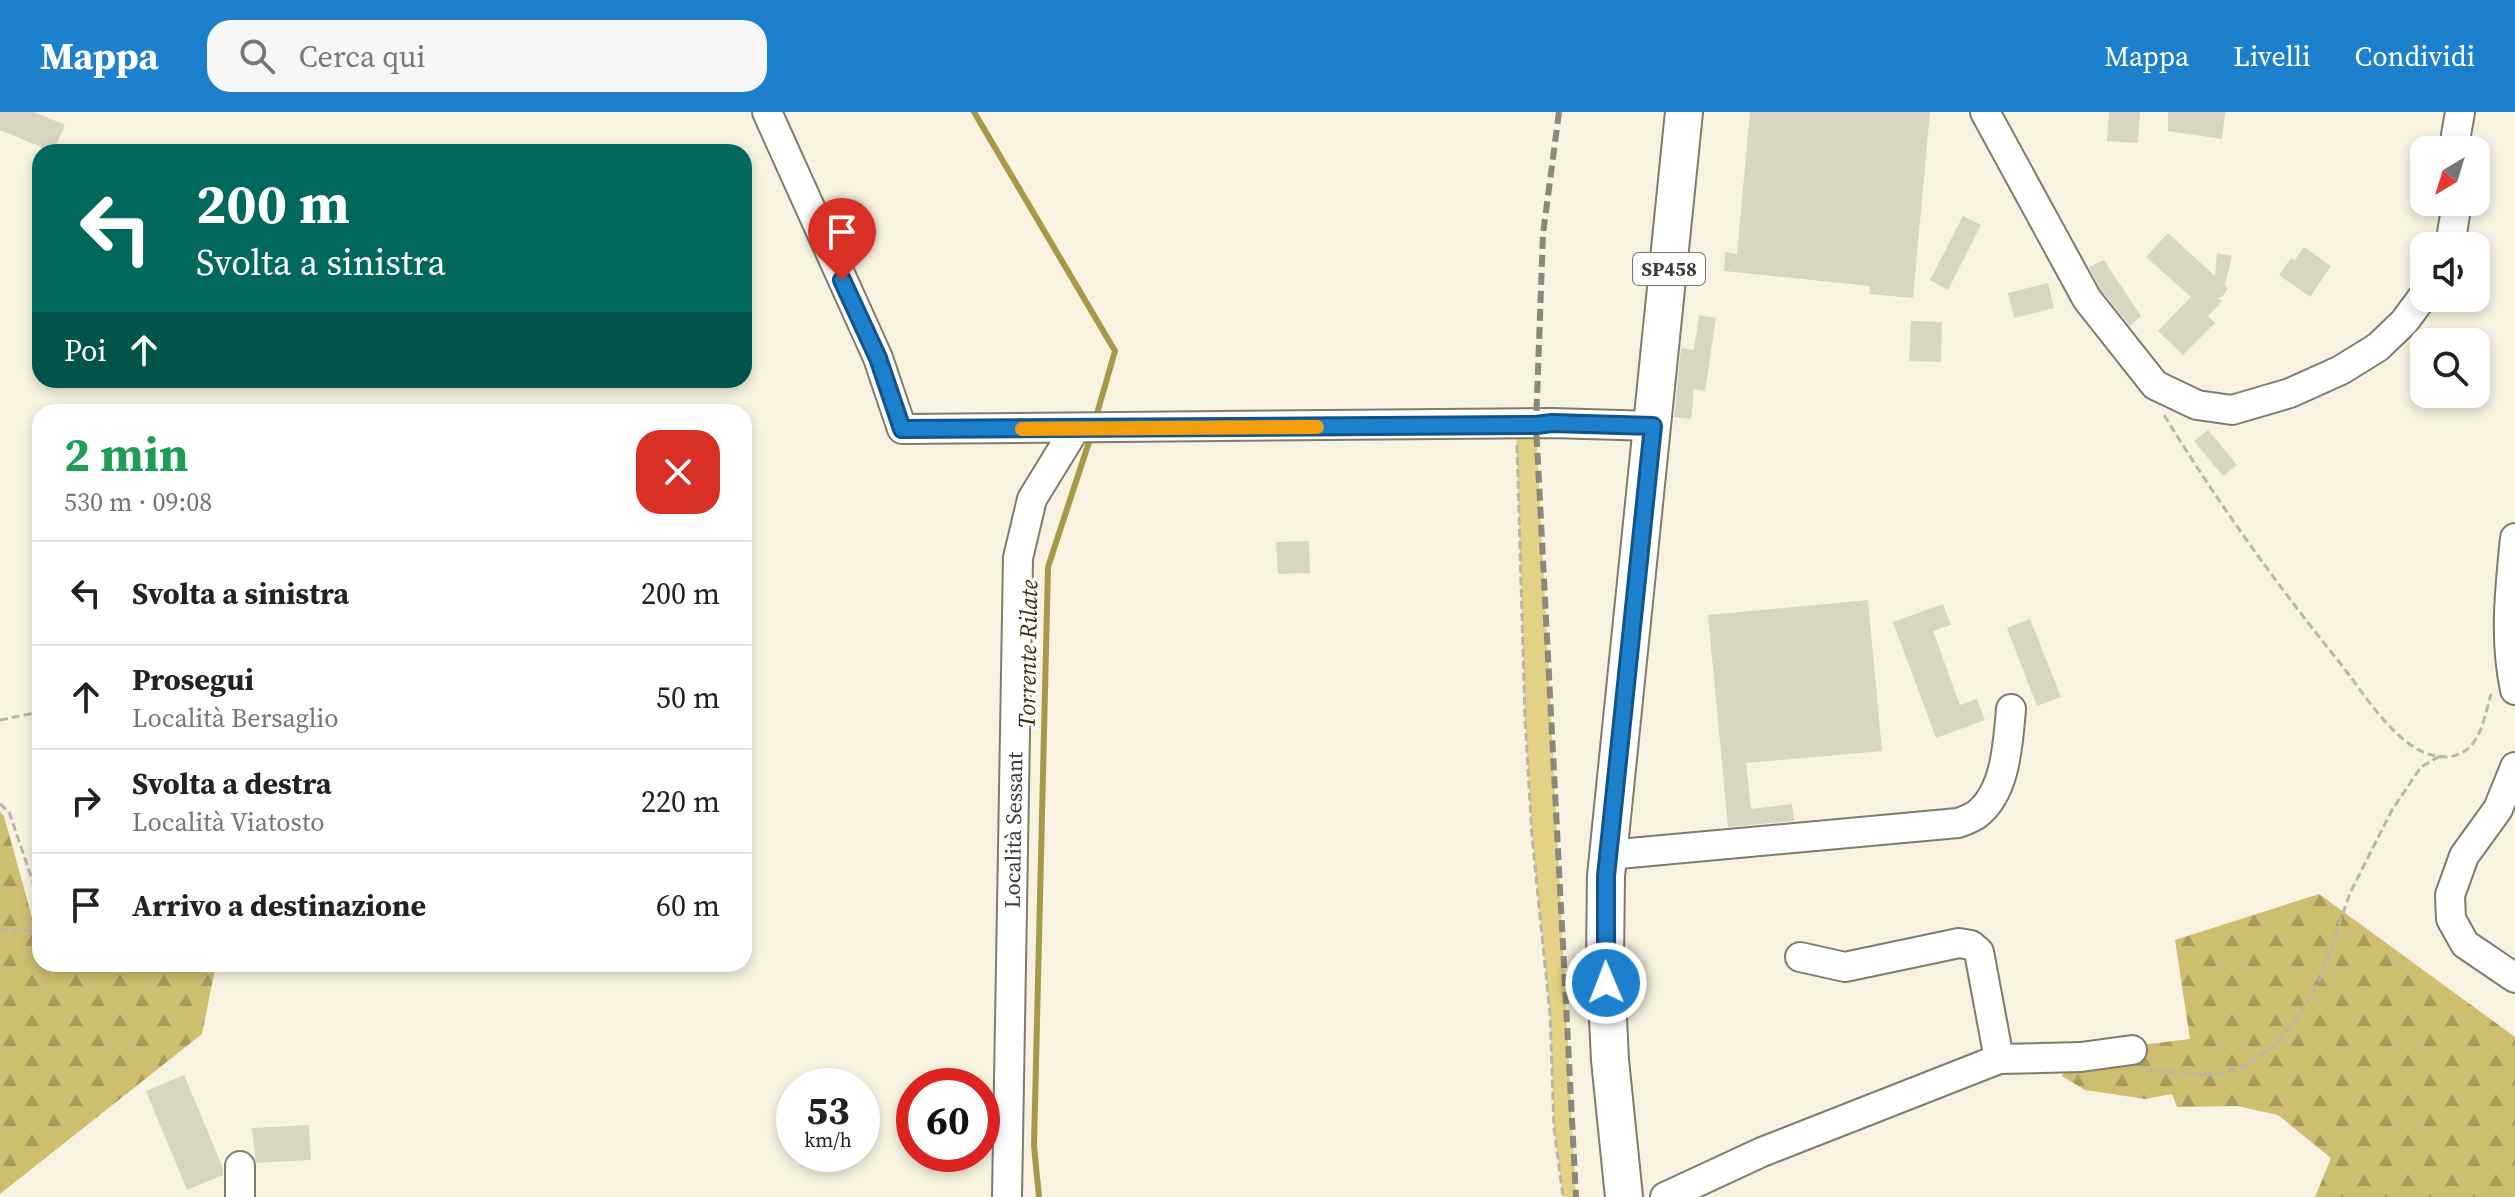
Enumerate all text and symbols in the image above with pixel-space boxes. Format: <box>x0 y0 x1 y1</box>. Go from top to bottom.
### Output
search box <box>207 20 767 92</box>
text: Mappa <box>40 30 159 82</box>
icon: search <box>235 34 279 78</box>
text: Cerca qui <box>299 36 425 77</box>
text: Mappa <box>2104 37 2189 75</box>
text: Livelli <box>2233 37 2310 75</box>
text: Condividi <box>2354 37 2475 75</box>
north arrow <box>2410 136 2490 216</box>
map controls <box>2410 136 2490 408</box>
text: 200 m <box>196 165 350 242</box>
icon: left <box>64 176 168 280</box>
pin <box>808 198 876 280</box>
icon: arrive <box>820 210 864 254</box>
button: sound <box>2410 232 2490 312</box>
text: Svolta a sinistra <box>196 238 446 287</box>
road number: SP458 <box>1633 253 1705 285</box>
icon: ahead <box>122 328 166 372</box>
button: search <box>2410 328 2490 408</box>
text: Poi <box>64 330 106 371</box>
text: 2 min <box>64 421 189 487</box>
button: close <box>636 430 720 514</box>
text: 530 m · 09:08 <box>64 484 212 520</box>
icon: left <box>64 571 108 615</box>
text: Svolta a sinistra <box>132 573 349 614</box>
text: 200 m <box>641 573 720 614</box>
water label: Torrente Rilate <box>1010 579 1045 729</box>
text: Prosegui <box>132 659 254 700</box>
icon: ahead <box>64 675 108 719</box>
text: 50 m <box>656 677 720 718</box>
text: Località Bersaglio <box>132 700 339 736</box>
street label: Località Sessant <box>997 751 1029 909</box>
text: Svolta a destra <box>132 763 332 804</box>
icon: right <box>64 779 108 823</box>
text: 220 m <box>641 781 720 822</box>
text: Località Viatosto <box>132 804 325 840</box>
icon: arrive <box>64 883 108 927</box>
text: Arrivo a destinazione <box>132 885 426 926</box>
text: 60 m <box>656 885 720 926</box>
position arrow <box>1564 941 1648 1025</box>
speed limit sign: 60 <box>896 1068 1000 1172</box>
text: 53 <box>806 1083 850 1137</box>
text: km/h <box>804 1126 852 1154</box>

